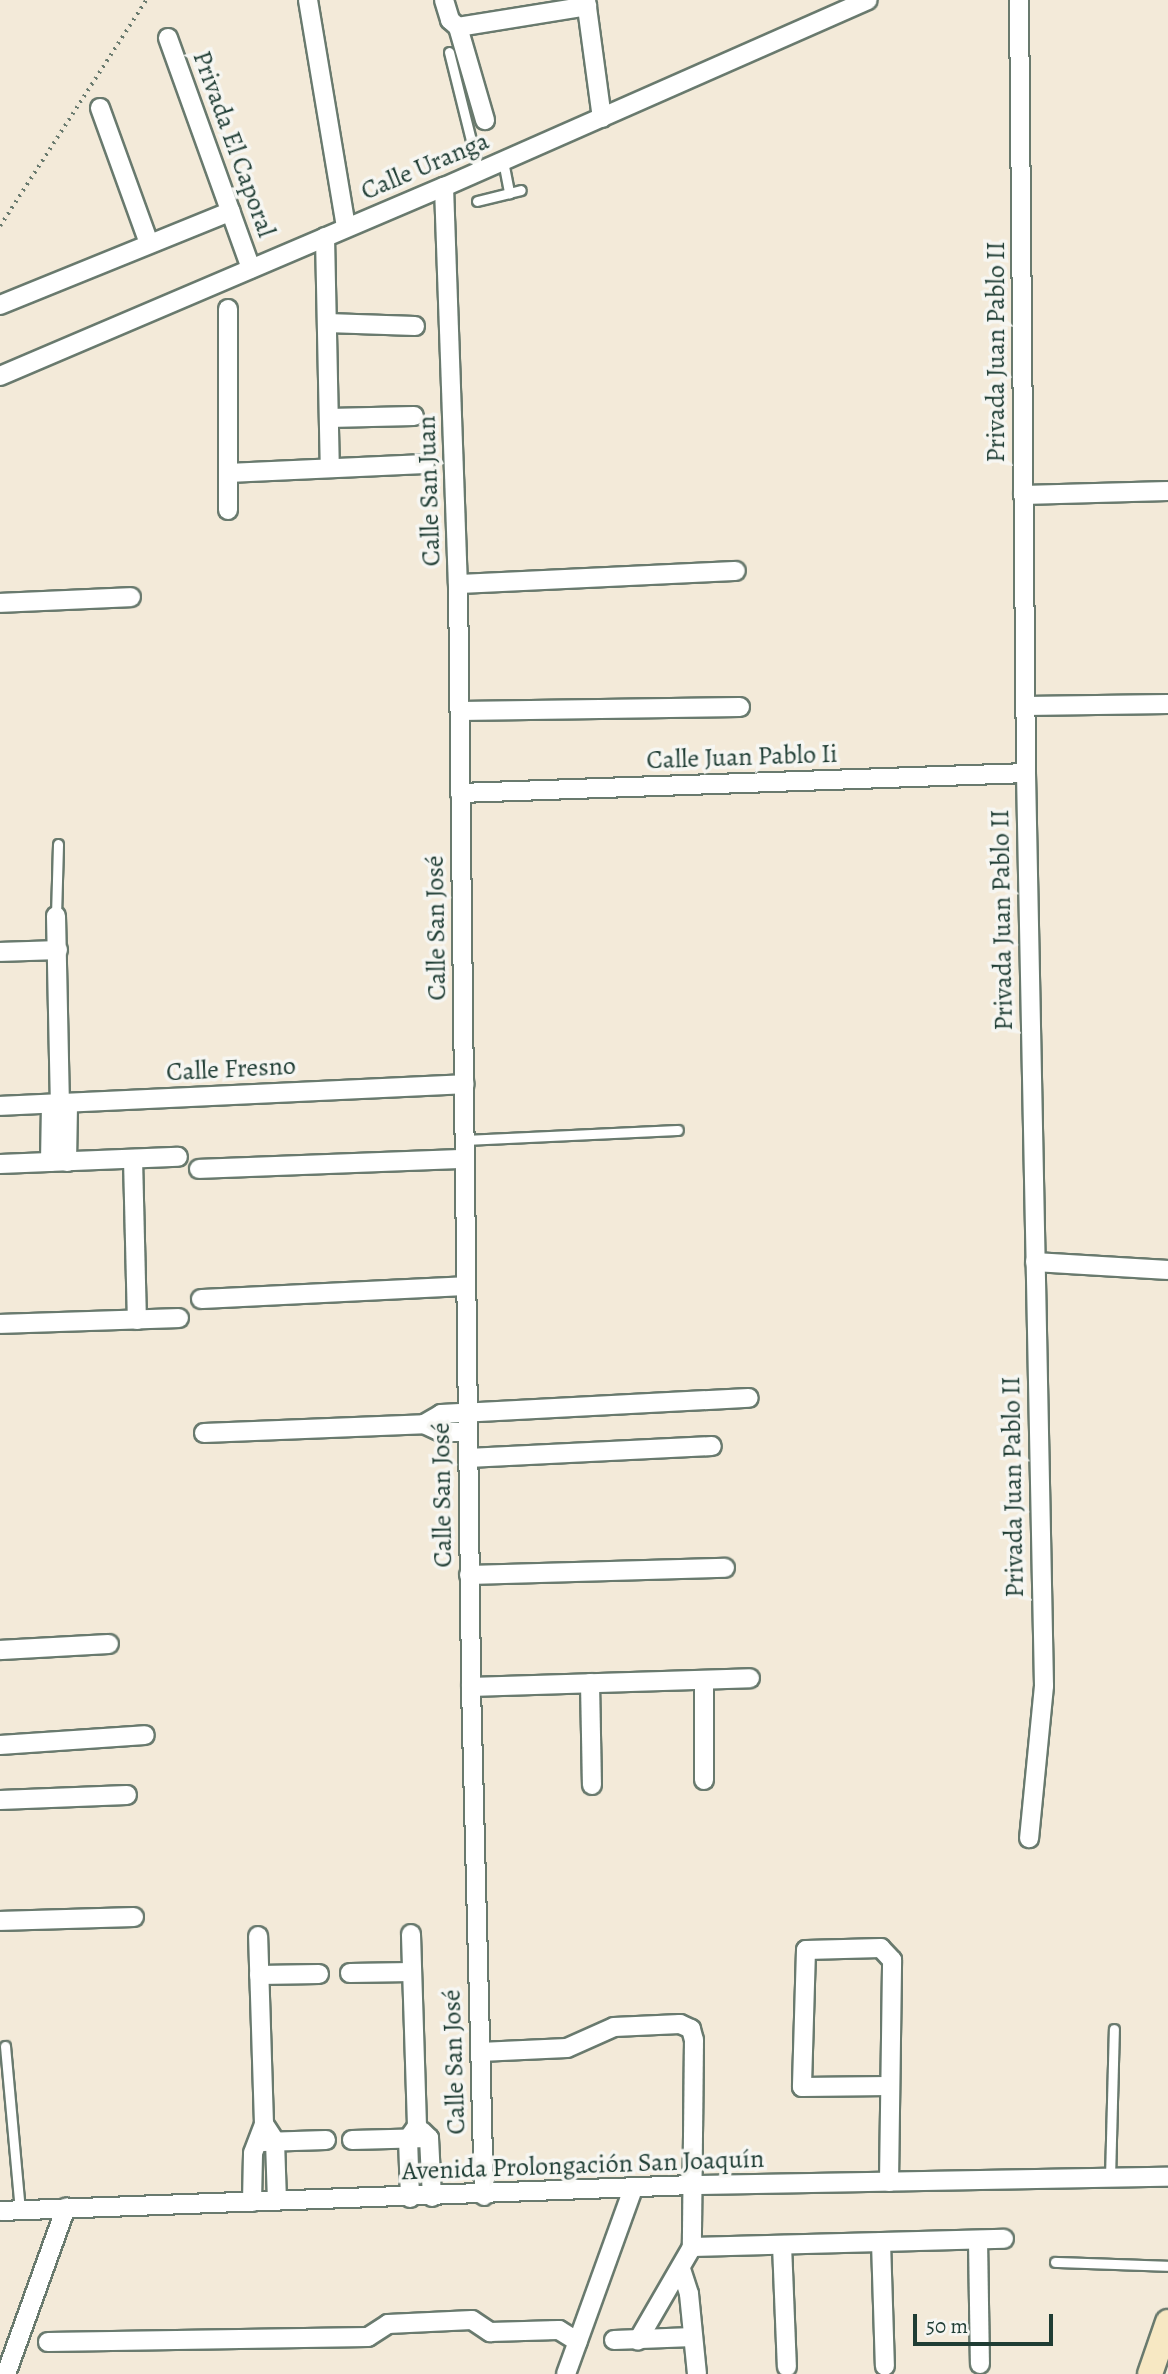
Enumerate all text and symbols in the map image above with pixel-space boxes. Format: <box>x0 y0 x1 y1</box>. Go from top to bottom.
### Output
street label: Privada El Caporal <box>186 47 282 241</box>
street label: Calle Uranga <box>356 125 494 207</box>
street label: Privada Juan Pablo II <box>980 241 1012 463</box>
street label: Calle San Juan <box>411 415 447 567</box>
street label: Calle Juan Pablo Ii <box>646 738 838 776</box>
street label: Privada Juan Pablo II <box>984 809 1020 1031</box>
street label: Calle San José <box>419 855 453 1001</box>
street label: Calle Fresno <box>165 1050 297 1088</box>
street label: Privada Juan Pablo II <box>995 1376 1031 1598</box>
street label: Calle San José <box>425 1422 459 1568</box>
street label: Calle San José <box>436 1989 472 2135</box>
street label: Avenida Prolongación San Joaquín <box>401 2143 765 2187</box>
scale bar <box>916 2300 1056 2344</box>
text: 50 m <box>926 2312 968 2340</box>

